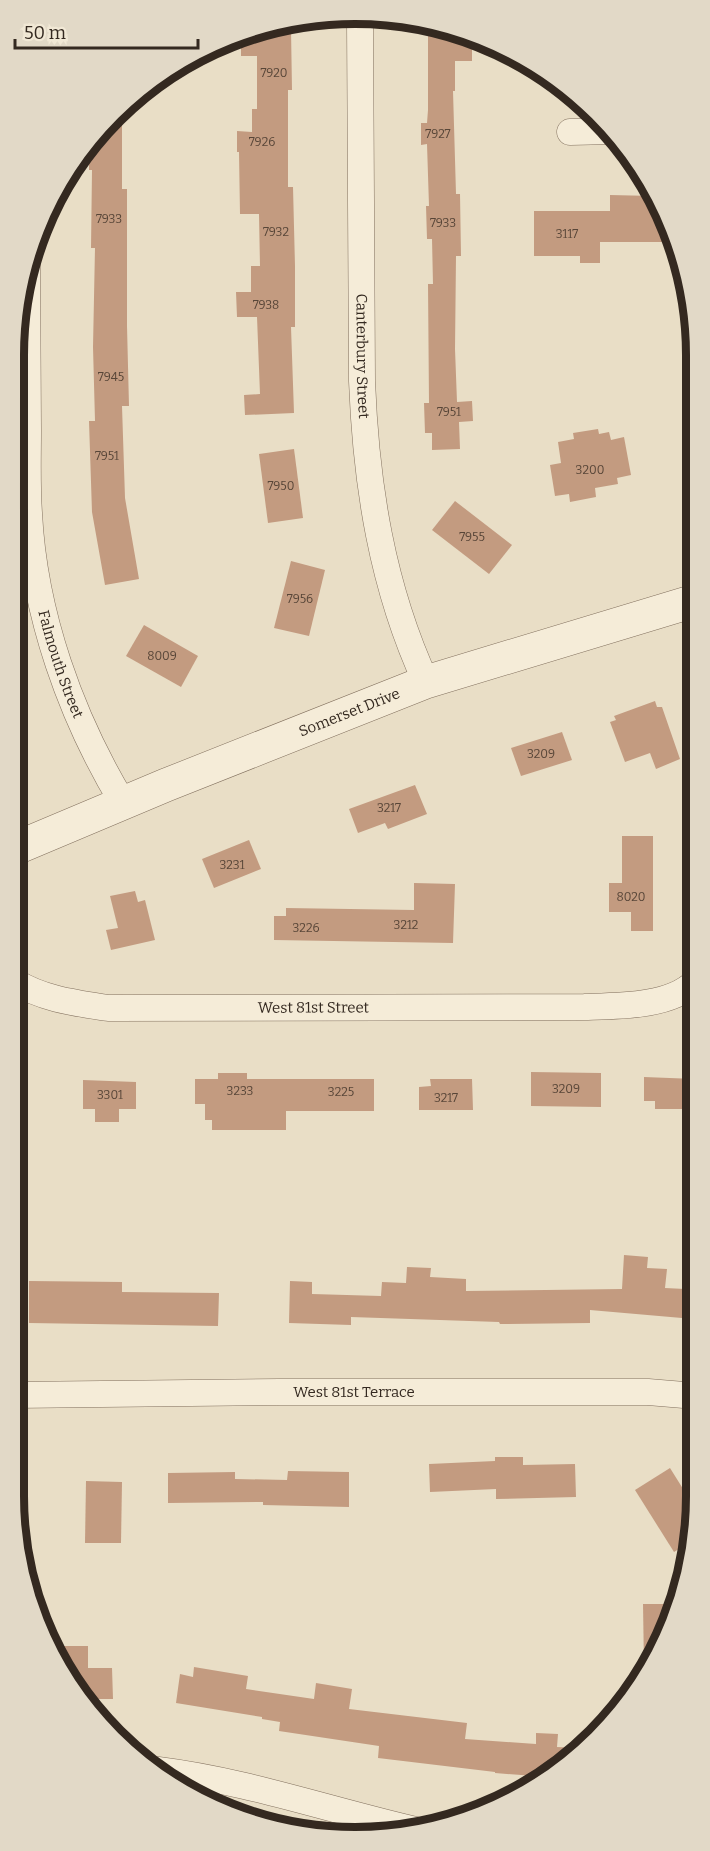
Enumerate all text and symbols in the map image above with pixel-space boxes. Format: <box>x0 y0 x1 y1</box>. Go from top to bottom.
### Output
scale bar <box>15 12 198 50</box>
text: 50 m <box>24 22 66 44</box>
house number: 7920 <box>260 66 288 80</box>
house number: 7927 <box>425 127 451 141</box>
house number: 7926 <box>249 135 275 149</box>
house number: 7933 <box>96 212 122 226</box>
house number: 7933 <box>430 216 456 230</box>
house number: 7932 <box>263 225 289 239</box>
house number: 3117 <box>556 227 578 241</box>
street label: Canterbury Street <box>353 293 373 420</box>
house number: 7938 <box>253 298 279 312</box>
house number: 7945 <box>98 370 124 384</box>
house number: 7951 <box>437 405 461 419</box>
house number: 7951 <box>95 449 119 463</box>
house number: 3200 <box>576 463 604 477</box>
house number: 7950 <box>268 479 294 493</box>
house number: 7955 <box>459 530 485 544</box>
house number: 7956 <box>287 592 313 606</box>
street label: Falmouth Street <box>34 608 87 721</box>
house number: 8009 <box>147 649 177 663</box>
street label: Somerset Drive <box>296 684 402 741</box>
house number: 3209 <box>527 747 555 761</box>
house number: 3217 <box>377 801 401 815</box>
house number: 3231 <box>219 858 245 872</box>
house number: 8020 <box>616 890 646 904</box>
house number: 3212 <box>394 918 418 932</box>
house number: 3226 <box>293 921 319 935</box>
street label: West 81st Street <box>258 998 370 1017</box>
house number: 3209 <box>552 1082 580 1096</box>
house number: 3233 <box>227 1084 254 1098</box>
house number: 3225 <box>328 1085 354 1099</box>
house number: 3301 <box>97 1088 123 1102</box>
house number: 3217 <box>434 1091 458 1105</box>
street label: West 81st Terrace <box>293 1383 415 1401</box>

